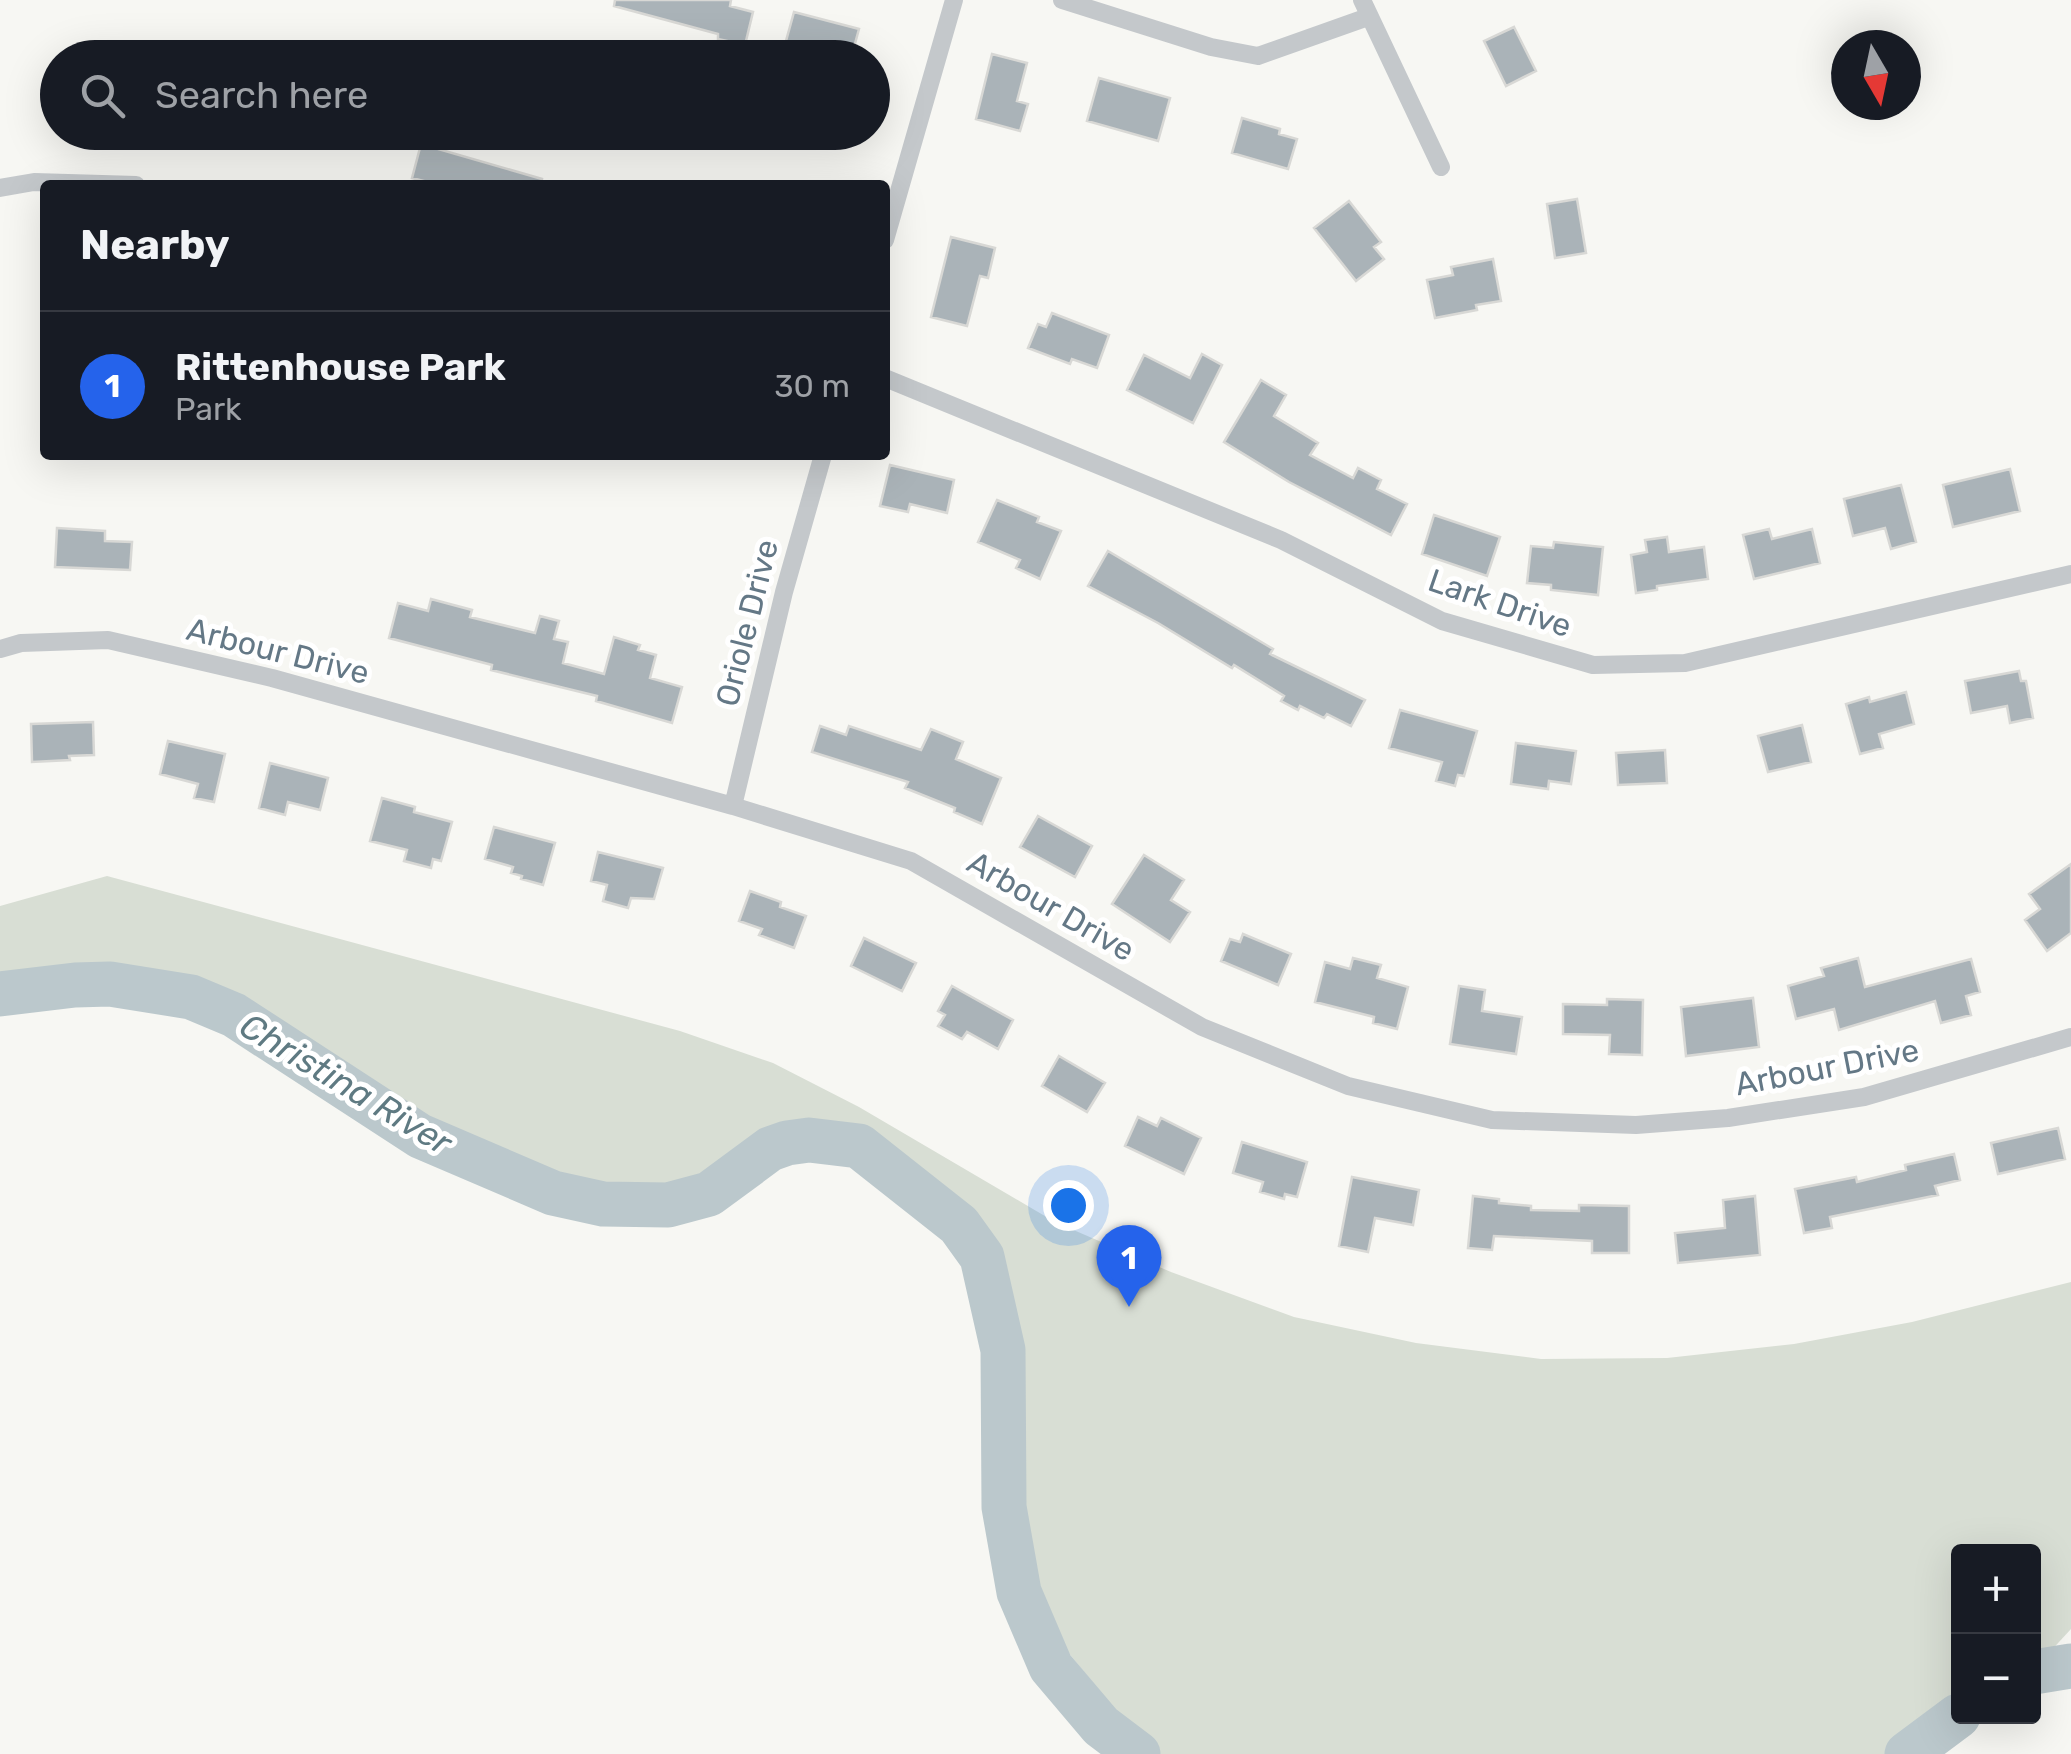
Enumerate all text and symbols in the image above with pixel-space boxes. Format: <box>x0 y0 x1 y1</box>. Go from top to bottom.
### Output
north arrow <box>1831 30 1921 120</box>
search box <box>40 40 890 150</box>
icon: search <box>75 68 130 123</box>
text: Search here <box>155 72 368 118</box>
text: Nearby <box>80 220 230 270</box>
text: Rittenhouse Park <box>175 344 506 390</box>
text: 1 <box>105 367 120 405</box>
text: 30 m <box>774 367 850 405</box>
text: Park <box>175 390 242 428</box>
street label: Oriole Drive <box>708 536 786 710</box>
street label: Lark Drive <box>1423 561 1577 645</box>
street label: Arbour Drive <box>183 610 373 692</box>
street label: Arbour Drive <box>961 843 1141 969</box>
water label: Christina River <box>232 1004 461 1165</box>
street label: Arbour Drive <box>1732 1031 1922 1103</box>
your location <box>1043 1180 1094 1231</box>
pin: 1 <box>1096 1224 1162 1307</box>
map controls <box>1951 1544 2041 1724</box>
button: + <box>1951 1544 2041 1634</box>
button: − <box>1951 1634 2041 1724</box>

